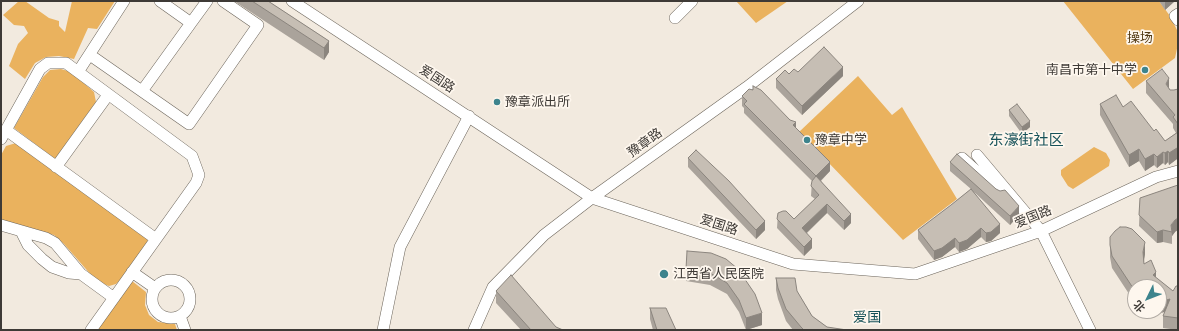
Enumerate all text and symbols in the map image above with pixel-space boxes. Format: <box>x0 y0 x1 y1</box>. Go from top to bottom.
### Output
park label: 操场 <box>1127 30 1153 46</box>
street label: 爱国路 <box>416 62 458 96</box>
place label: 南昌市第十中学 <box>1046 62 1137 78</box>
marker: 南昌市第十中学 <box>1140 65 1150 75</box>
place label: 豫章派出所 <box>505 94 570 110</box>
marker: 豫章派出所 <box>492 97 502 107</box>
street label: 豫章路 <box>625 125 665 161</box>
district label: 东濠街社区 <box>989 131 1063 149</box>
place label: 豫章中学 <box>815 132 867 148</box>
marker: 豫章中学 <box>802 135 812 145</box>
street label: 爱国路 <box>1012 202 1054 232</box>
street label: 爱国路 <box>698 212 740 238</box>
place label: 江西省人民医院 <box>673 266 764 282</box>
marker: 江西省人民医院 <box>658 268 670 280</box>
north arrow <box>1127 279 1167 319</box>
text: 北 <box>1130 298 1148 315</box>
district label: 爱国 <box>853 310 881 326</box>

